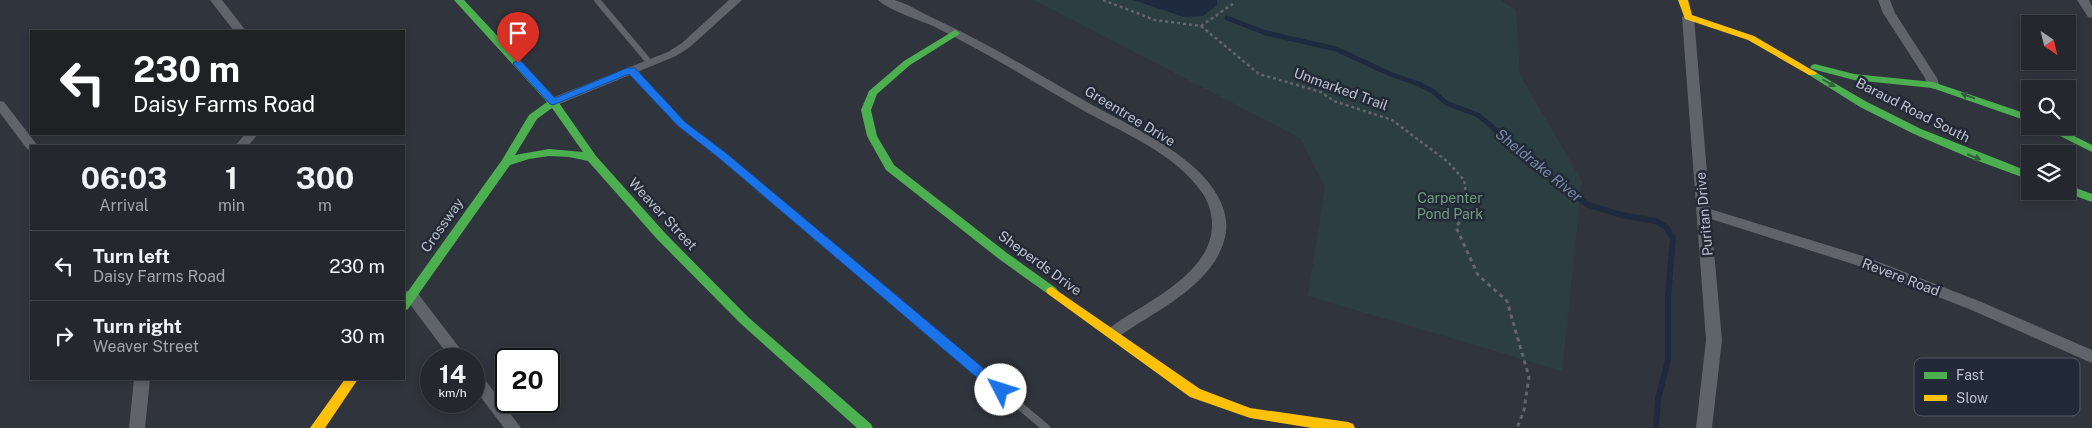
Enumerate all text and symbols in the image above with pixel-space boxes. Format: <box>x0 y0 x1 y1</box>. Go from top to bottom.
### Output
pin <box>497 12 539 63</box>
north arrow <box>2021 15 2076 70</box>
map controls <box>2021 15 2076 200</box>
icon: arrive <box>504 19 532 47</box>
text: 230 m <box>133 49 240 90</box>
icon: left <box>50 50 115 115</box>
street label: Unmarked Trail <box>1292 65 1390 113</box>
street label: Baraud Road South <box>1853 74 1973 146</box>
one-way arrow <box>1822 79 1835 88</box>
button: search <box>2021 80 2076 135</box>
street label: Greentree Drive <box>1082 83 1178 149</box>
text: Daisy Farms Road <box>133 91 315 117</box>
one-way arrow <box>1960 92 1975 100</box>
water label: Sheldrake River <box>1492 125 1586 205</box>
button: layers <box>2021 145 2076 200</box>
one-way arrow <box>1967 153 1981 161</box>
text: 06:03 <box>81 160 167 196</box>
text: 1 <box>225 160 238 196</box>
text: 300 <box>296 160 354 196</box>
street label: Puritan Drive <box>1692 171 1716 257</box>
street label: Weaver Street <box>626 175 700 253</box>
park label: Carpenter Pond Park <box>1417 190 1483 222</box>
street label: Crossway <box>417 194 467 255</box>
text: Arrival <box>99 196 149 215</box>
text: min <box>218 196 245 215</box>
text: m <box>318 196 332 215</box>
street label: Sheperds Drive <box>995 227 1085 299</box>
text: Turn left <box>93 245 170 267</box>
icon: left <box>50 252 78 280</box>
text: 230 m <box>329 255 385 277</box>
street label: Revere Road <box>1860 255 1942 299</box>
text: Daisy Farms Road <box>93 267 225 286</box>
text: Turn right <box>93 315 182 337</box>
icon: right <box>50 322 78 350</box>
text: 30 m <box>340 325 385 347</box>
text: Weaver Street <box>93 337 199 356</box>
speed limit sign: 20 <box>495 348 560 413</box>
legend <box>1914 358 2080 416</box>
text: 14 <box>439 359 466 389</box>
position arrow <box>974 363 1026 415</box>
text: Fast <box>1956 367 1984 383</box>
text: km/h <box>438 386 467 400</box>
text: Slow <box>1956 390 1988 406</box>

